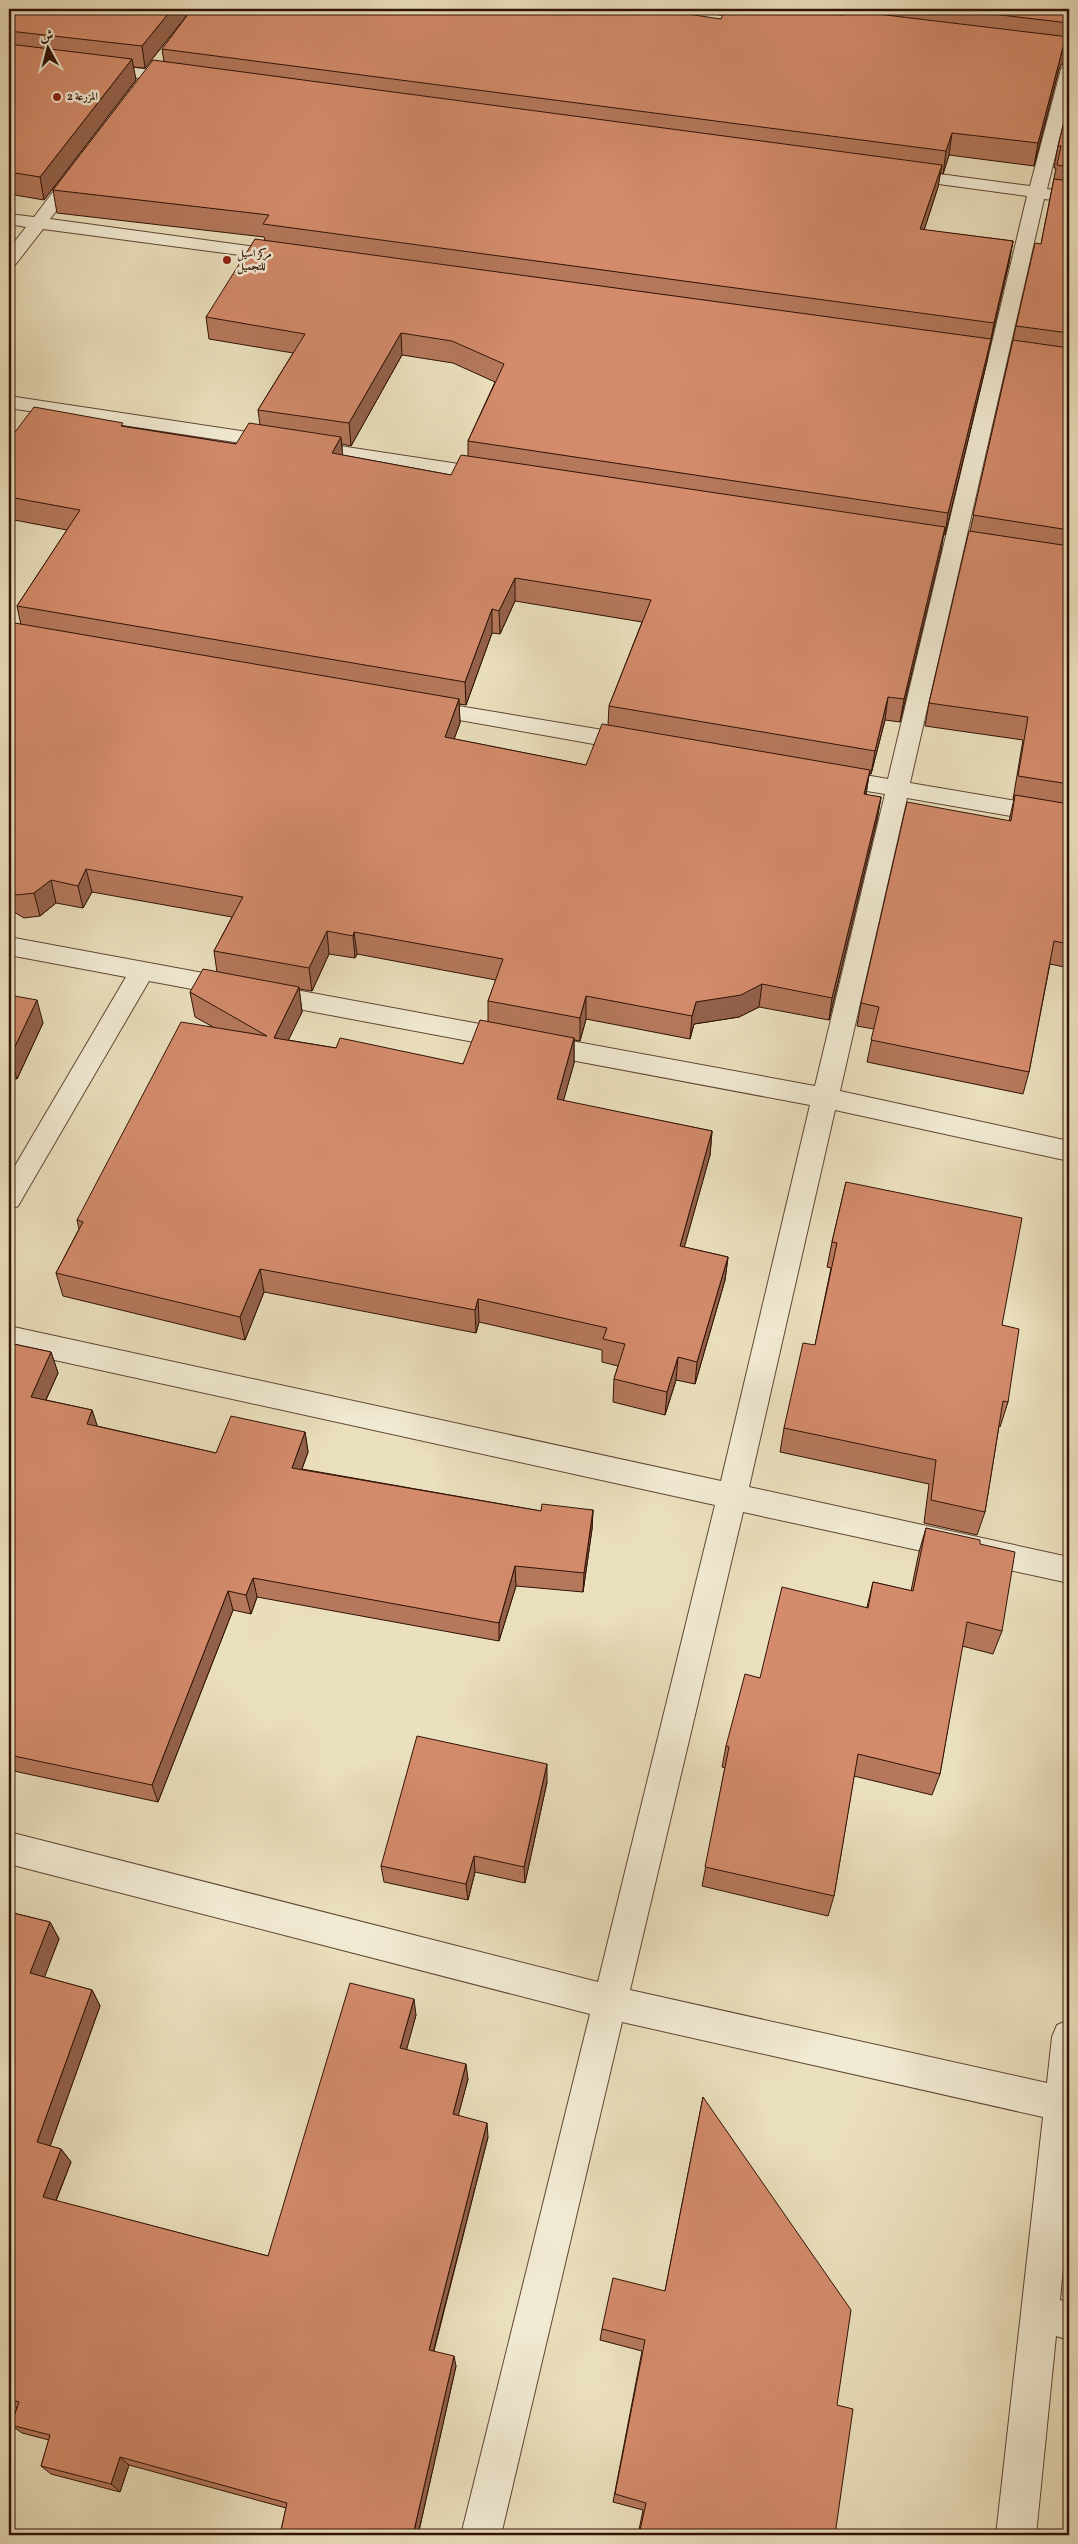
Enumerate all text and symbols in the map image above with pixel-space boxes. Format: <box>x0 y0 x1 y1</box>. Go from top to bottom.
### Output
north arrow <box>22 22 72 72</box>
text: ش <box>39 26 55 47</box>
place label: المزرعة 2 <box>67 90 98 105</box>
marker: المزرعة 2 <box>51 91 63 103</box>
place label: مركز اسيل للتجميل <box>237 247 272 275</box>
marker: مركز اسيل للتجميل <box>221 254 233 266</box>

